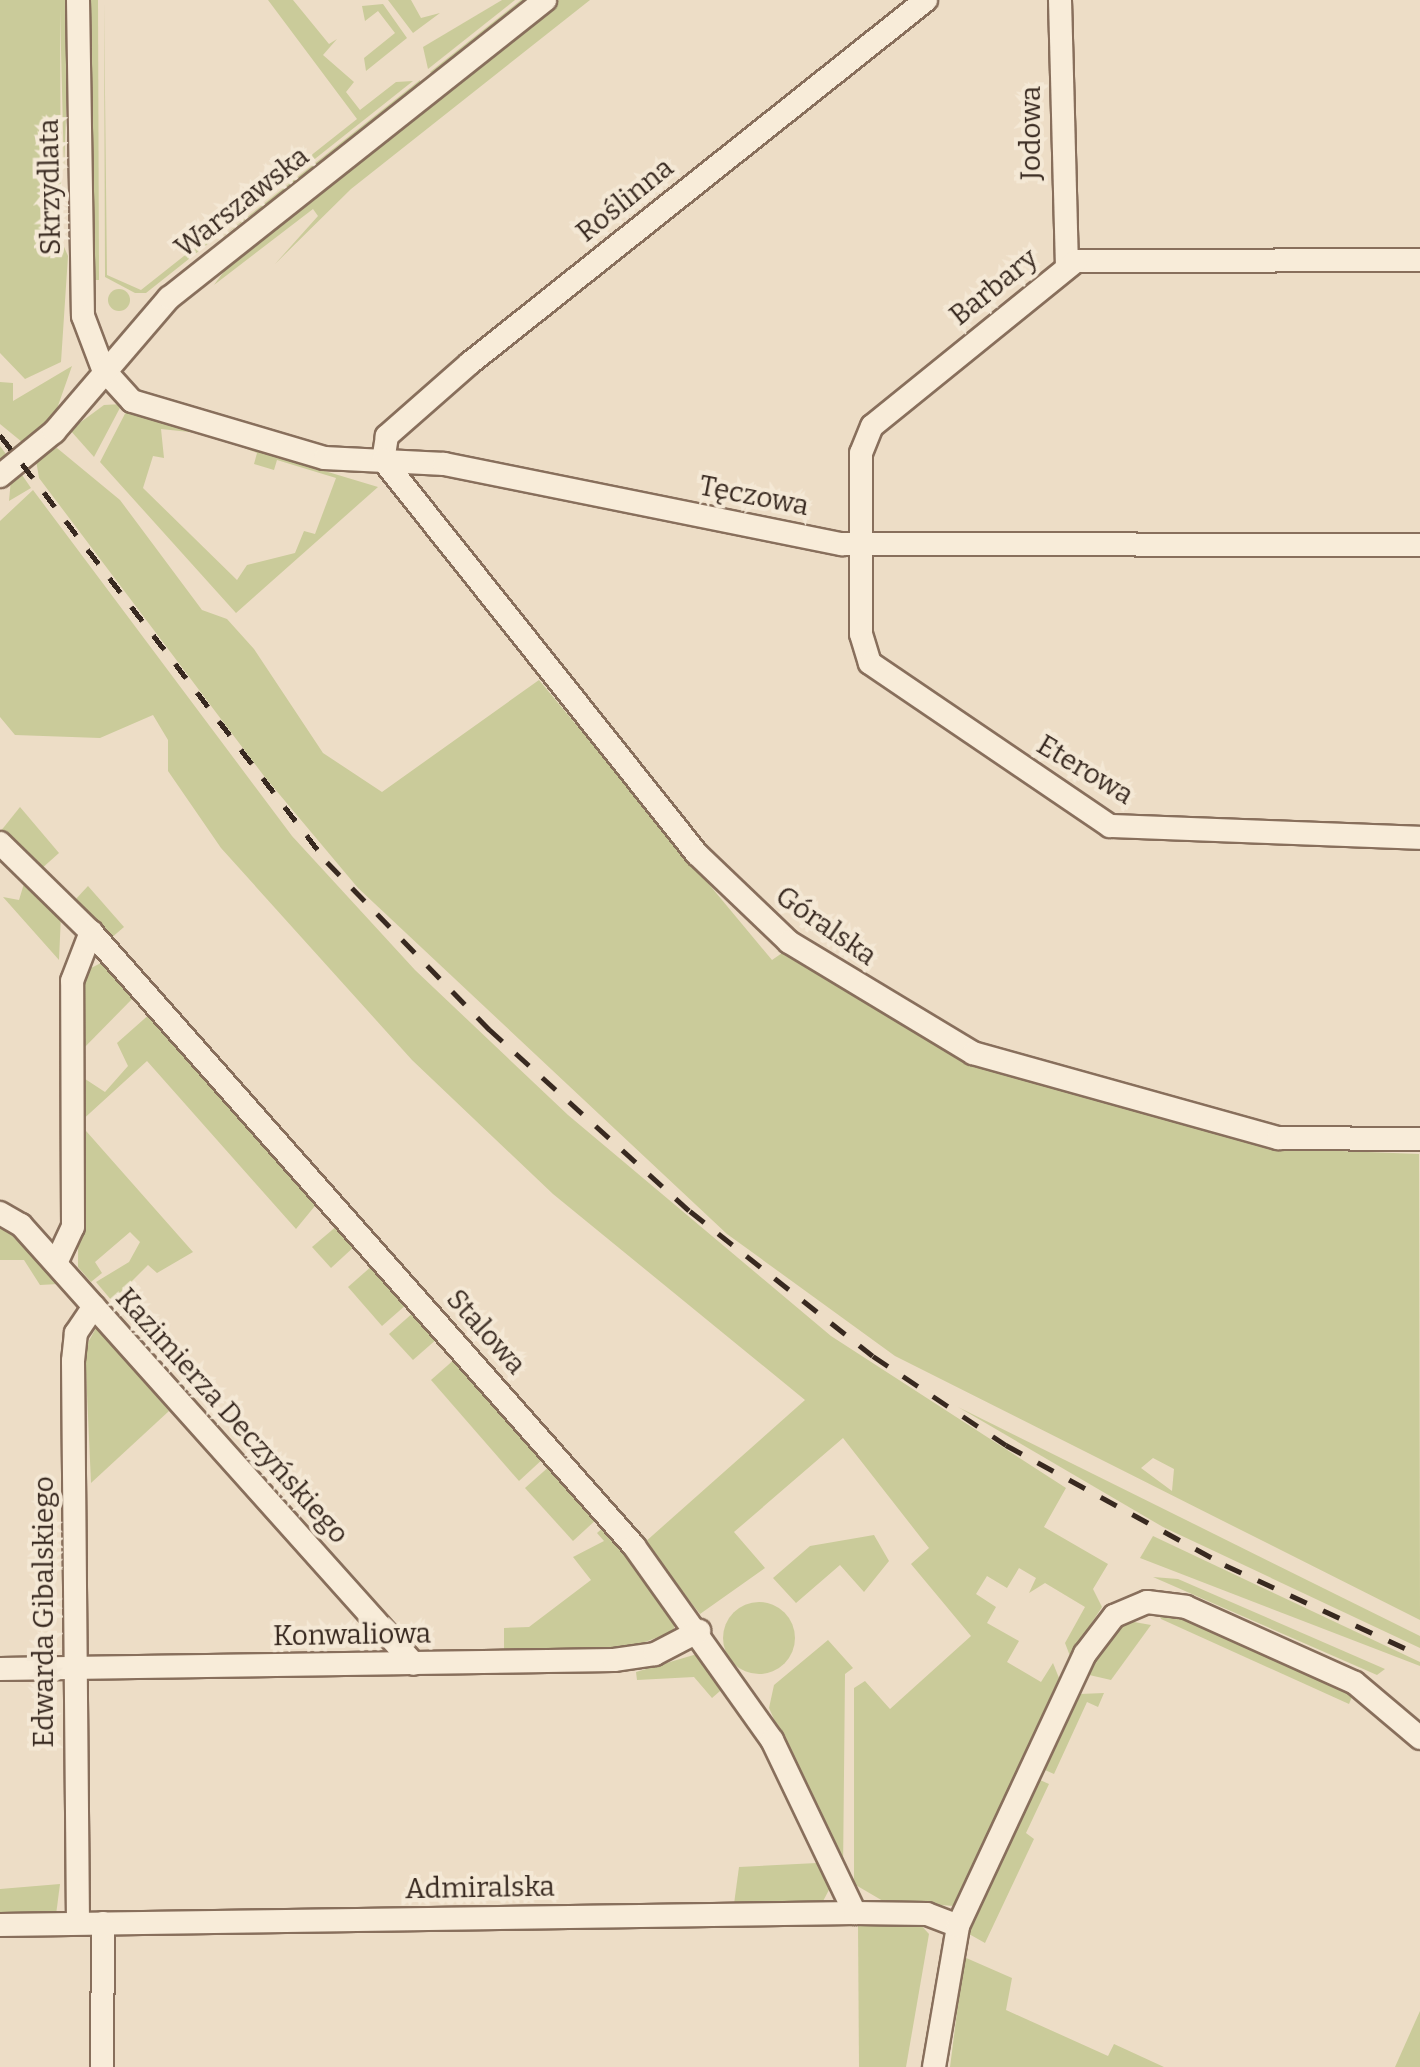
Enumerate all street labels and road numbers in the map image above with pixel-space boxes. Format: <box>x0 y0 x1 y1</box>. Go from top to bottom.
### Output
street label: Jodowa <box>1014 86 1048 180</box>
street label: Skrzydlata <box>32 118 68 256</box>
street label: Warszawska <box>168 139 316 265</box>
street label: Roślinna <box>570 151 680 249</box>
street label: Barbary <box>943 241 1045 333</box>
street label: Tęczowa <box>696 469 812 523</box>
street label: Eterowa <box>1031 728 1139 812</box>
street label: Góralska <box>769 879 883 973</box>
street label: Kazimierza Deczyńskiego <box>109 1281 355 1551</box>
street label: Stalowa <box>439 1283 533 1381</box>
street label: Edwarda Gibalskiego <box>27 1476 61 1748</box>
street label: Konwaliowa <box>273 1617 431 1653</box>
street label: Admiralska <box>405 1870 555 1906</box>

